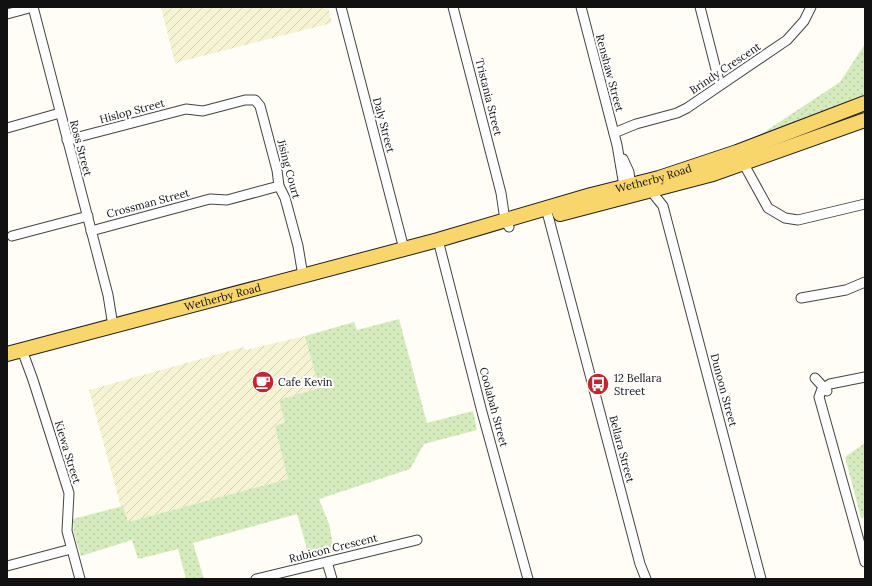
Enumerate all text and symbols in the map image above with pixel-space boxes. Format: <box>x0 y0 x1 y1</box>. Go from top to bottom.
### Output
street label: Renshaw Street <box>593 33 627 114</box>
street label: Brindy Crescent <box>687 39 764 97</box>
street label: Tristania Street <box>473 57 506 138</box>
street label: Hislop Street <box>98 95 167 126</box>
street label: Daly Street <box>370 96 398 155</box>
street label: Ross Street <box>67 118 95 178</box>
street label: Jising Court <box>274 137 304 201</box>
street label: Wetherby Road <box>614 161 694 196</box>
street label: Crossman Street <box>105 185 192 221</box>
street label: Wetherby Road <box>183 280 263 314</box>
street label: Dunoon Street <box>708 352 741 429</box>
street label: Coolabah Street <box>477 366 512 449</box>
cafe icon: Cafe Kevin <box>250 369 276 395</box>
bus stop icon: 12 Bellara Street <box>585 371 611 397</box>
place label: 12 Bellara Street <box>614 371 662 398</box>
place label: Cafe Kevin <box>278 375 333 389</box>
street label: Bellara Street <box>606 414 638 485</box>
street label: Kiewa Street <box>52 419 84 486</box>
street label: Rubicon Crescent <box>287 530 379 566</box>

